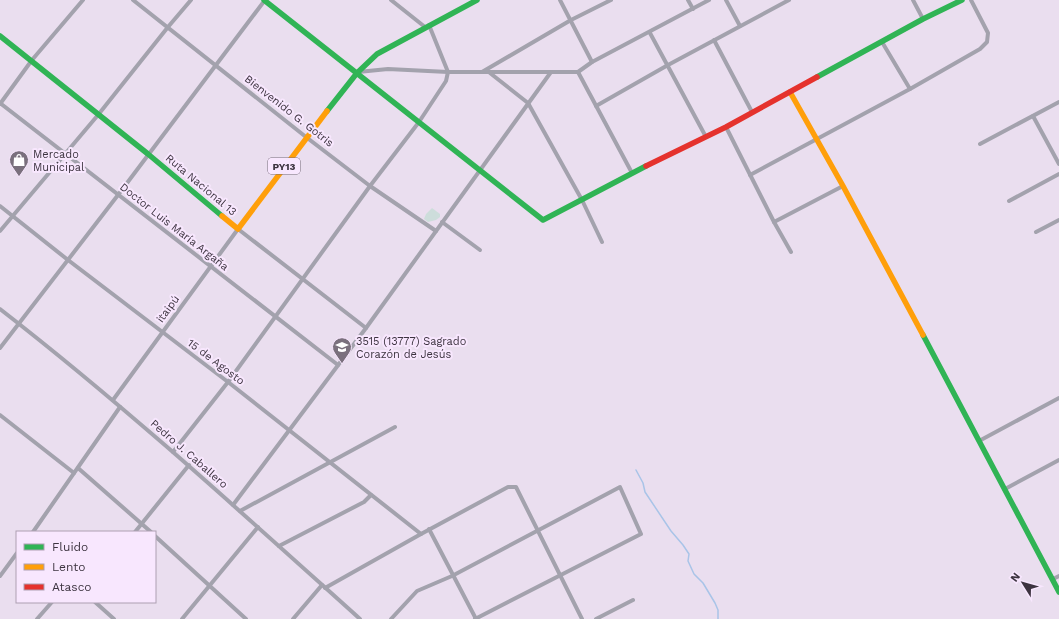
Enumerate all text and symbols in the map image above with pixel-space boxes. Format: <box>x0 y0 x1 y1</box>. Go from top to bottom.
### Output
street label: Bienvenido G. Gotris <box>242 72 336 150</box>
place label: Mercado Municipal <box>33 148 85 174</box>
shop icon: Mercado Municipal <box>8 149 30 177</box>
street label: Ruta Nacional 13 <box>163 152 239 218</box>
road number: PY13 <box>268 158 300 174</box>
street label: Doctor Luis María Argaña <box>117 180 231 274</box>
street label: itaipú <box>154 293 182 325</box>
place label: 3515 (13777) Sagrado Corazón de Jesús <box>356 335 466 361</box>
street label: 15 de Agosto <box>185 336 247 388</box>
school or university icon: 3515 (13777) Sagrado Corazón de Jesús <box>331 336 353 364</box>
street label: Pedro J. Caballero <box>148 417 230 491</box>
legend <box>16 531 156 603</box>
text: Fluido <box>52 540 88 554</box>
text: Lento <box>52 560 86 574</box>
north arrow <box>1003 563 1043 603</box>
text: N <box>1008 570 1023 584</box>
text: Atasco <box>52 580 92 594</box>

